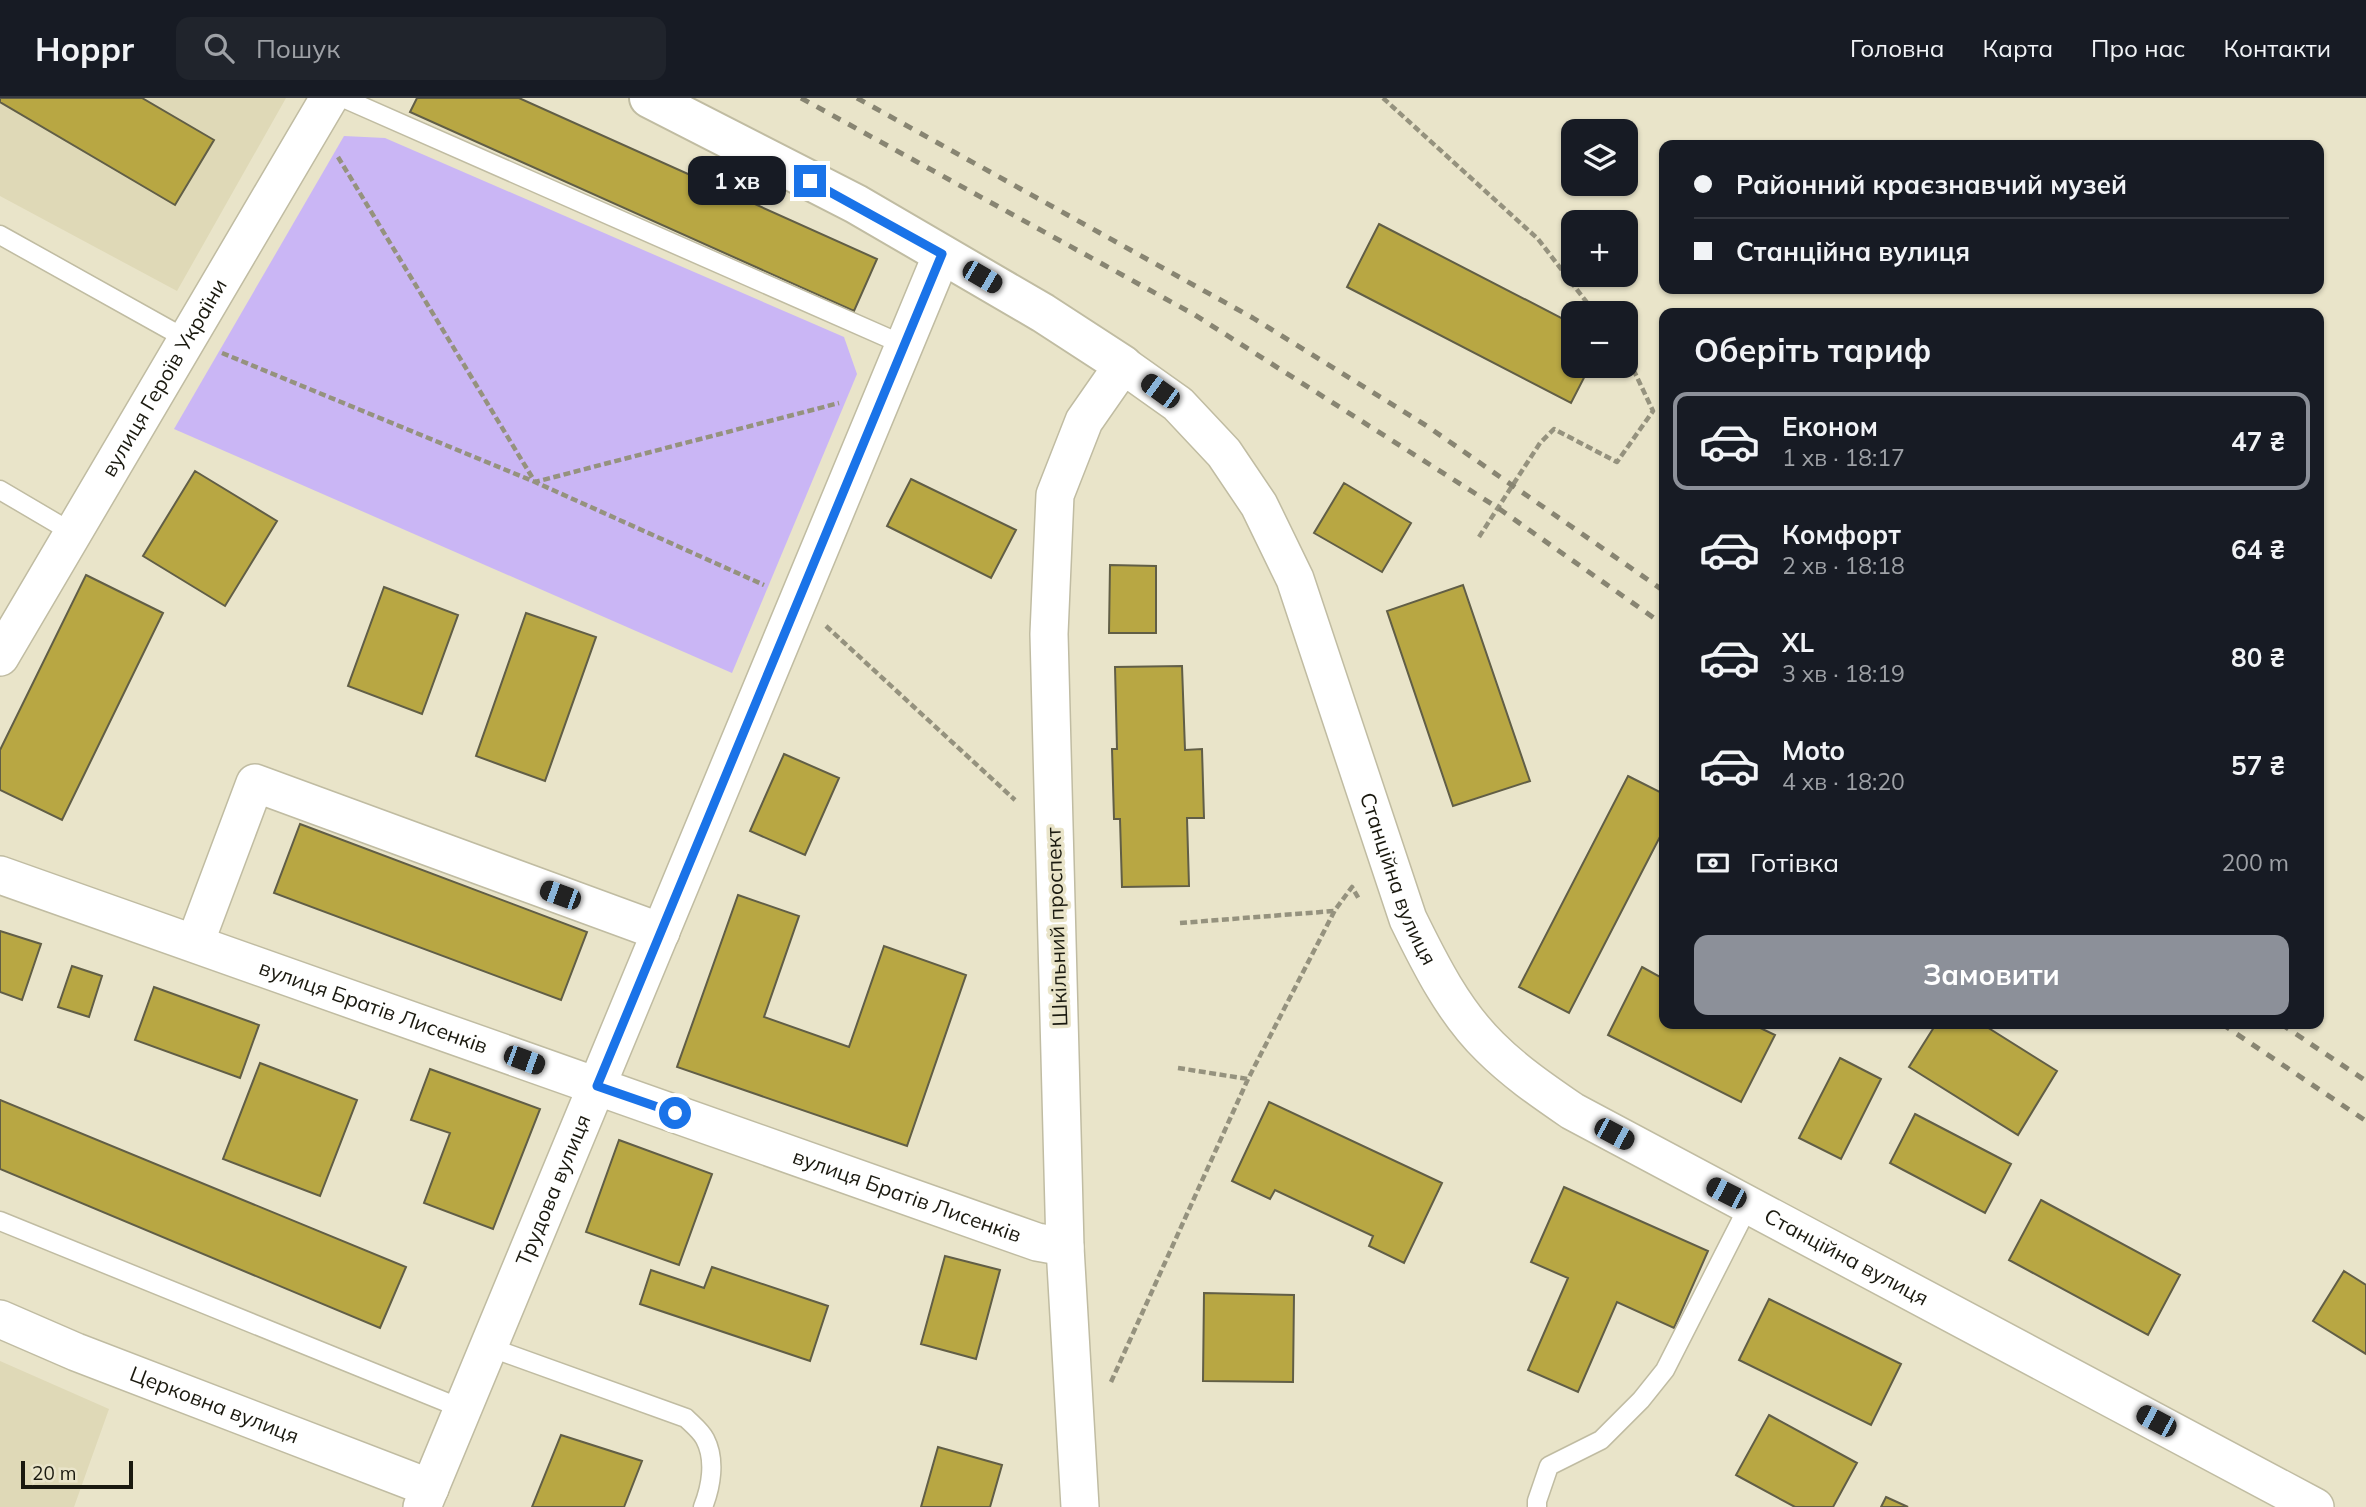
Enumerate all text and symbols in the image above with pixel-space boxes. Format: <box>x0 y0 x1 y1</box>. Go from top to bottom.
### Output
search box <box>176 17 666 80</box>
text: Hoppr <box>35 28 134 69</box>
icon: search <box>200 29 238 67</box>
text: Пошук <box>256 32 340 65</box>
text: Головна <box>1850 33 1944 63</box>
text: Карта <box>1982 33 2053 63</box>
text: Про нас <box>2091 33 2185 63</box>
text: Контакти <box>2223 33 2331 63</box>
map controls <box>1561 119 1638 378</box>
button: layers <box>1561 119 1638 196</box>
callout: 1 хв <box>688 156 786 206</box>
route end <box>794 165 826 197</box>
text: 1 хв <box>714 166 760 195</box>
text: Районний краєзнавчий музей <box>1736 168 2127 201</box>
button: + <box>1561 210 1638 287</box>
text: Станційна вулиця <box>1736 235 1970 268</box>
car <box>959 257 1006 297</box>
street label: вулиця Героїв України <box>95 274 232 481</box>
button: − <box>1561 301 1638 378</box>
text: Оберіть тариф <box>1694 330 1931 370</box>
car <box>1137 370 1184 412</box>
icon: car <box>1698 410 1761 473</box>
text: Економ <box>1782 410 1878 443</box>
text: 47 ₴ <box>2231 425 2285 458</box>
text: 1 хв · 18:17 <box>1782 443 1905 472</box>
icon: car <box>1698 518 1761 581</box>
text: Комфорт <box>1782 518 1901 551</box>
text: 64 ₴ <box>2231 533 2285 566</box>
text: 2 хв · 18:18 <box>1782 551 1905 580</box>
icon: car <box>1698 626 1761 689</box>
text: XL <box>1782 626 1814 659</box>
text: 80 ₴ <box>2231 641 2285 674</box>
text: 3 хв · 18:19 <box>1782 659 1905 688</box>
icon: car <box>1698 734 1761 797</box>
text: Moto <box>1782 734 1845 767</box>
text: 57 ₴ <box>2231 749 2285 782</box>
text: 4 хв · 18:20 <box>1782 767 1905 796</box>
street label: Станційна вулиця <box>1355 789 1443 969</box>
street label: Шкільний проспект <box>1040 827 1072 1027</box>
icon: cash <box>1694 844 1732 882</box>
text: Готівка <box>1750 846 1839 879</box>
text: 200 m <box>2221 848 2289 877</box>
car <box>537 878 584 912</box>
button: Замовити <box>1694 935 2289 1015</box>
street label: вулиця Братів Лисенків <box>256 954 491 1059</box>
car <box>501 1043 548 1077</box>
route start <box>659 1097 691 1129</box>
street label: Трудова вулиця <box>510 1110 596 1269</box>
car <box>1591 1115 1638 1153</box>
street label: вулиця Братів Лисенків <box>789 1143 1025 1247</box>
car <box>1703 1174 1750 1212</box>
street label: Станційна вулиця <box>1760 1202 1933 1311</box>
street label: Церковна вулиця <box>126 1360 303 1448</box>
car <box>2133 1402 2180 1440</box>
scale bar <box>21 1458 133 1490</box>
text: 20 m <box>32 1461 76 1485</box>

